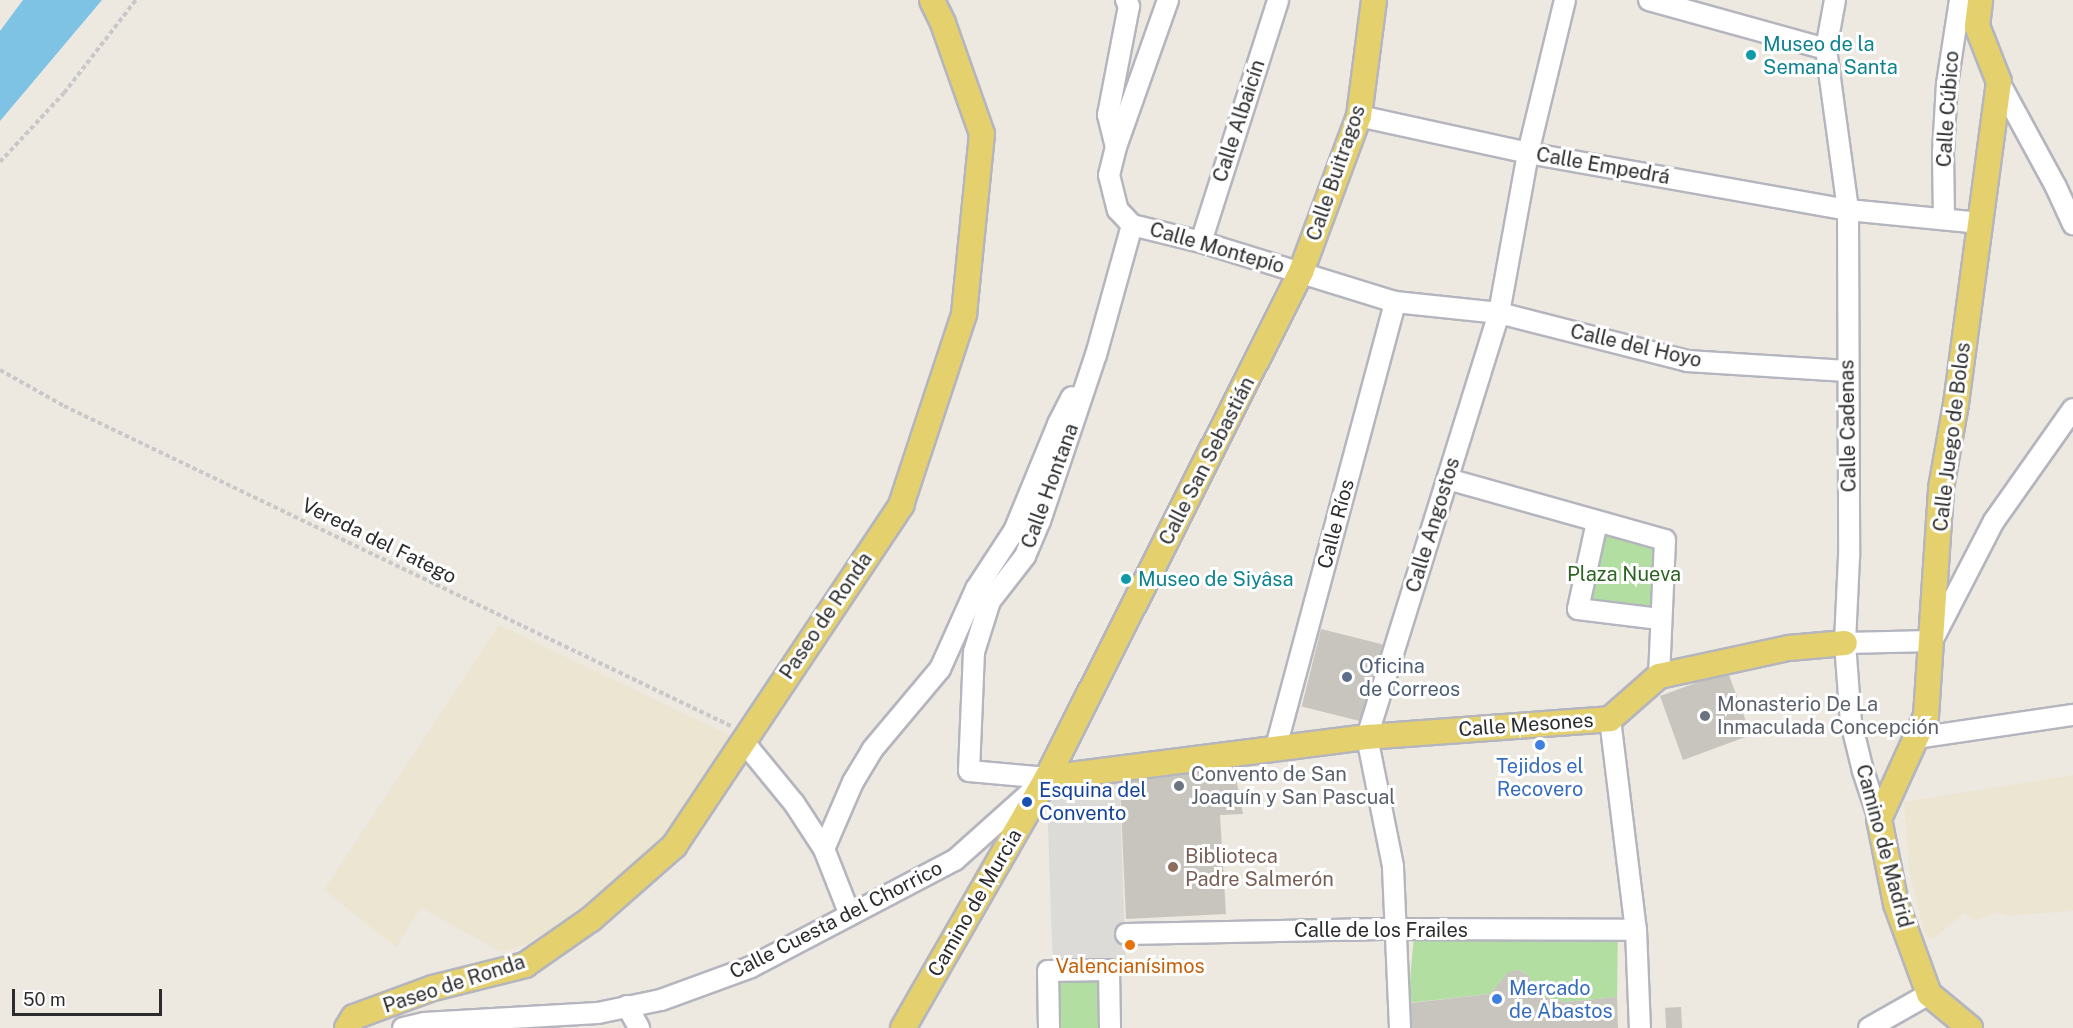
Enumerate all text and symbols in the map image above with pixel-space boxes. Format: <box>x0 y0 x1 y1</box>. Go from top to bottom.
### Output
place label: Museo de la Semana Santa <box>1763 32 1898 79</box>
marker: Museo de la Semana Santa <box>1744 48 1758 62</box>
street label: Calle Cúbico <box>1932 50 1964 168</box>
street label: Calle Albaicín <box>1208 57 1270 185</box>
street label: Calle Buitragos <box>1302 102 1370 244</box>
street label: Calle Empedrá <box>1534 142 1672 190</box>
street label: Calle Montepío <box>1147 217 1287 279</box>
street label: Calle del Hoyo <box>1568 319 1704 373</box>
street label: Calle Juego de Bolos <box>1928 341 1976 533</box>
street label: Calle Cadenas <box>1835 359 1861 493</box>
street label: Calle San Sebastián <box>1154 373 1260 549</box>
street label: Calle Hontana <box>1016 420 1084 552</box>
street label: Calle Angostos <box>1401 455 1465 595</box>
street label: Calle Ríos <box>1313 477 1359 571</box>
street label: Vereda del Fatego <box>298 493 460 589</box>
street label: Paseo de Ronda <box>775 548 877 684</box>
park label: Plaza Nueva <box>1567 562 1681 586</box>
place label: Museo de Siyâsa <box>1138 567 1294 591</box>
marker: Museo de Siyâsa <box>1119 572 1133 586</box>
place label: Oficina de Correos <box>1359 654 1460 701</box>
marker: Oficina de Correos <box>1340 670 1354 684</box>
place label: Monasterio De La Inmaculada Concepción <box>1717 692 1939 739</box>
street label: Calle Mesones <box>1458 708 1594 742</box>
marker: Monasterio De La Inmaculada Concepción <box>1698 709 1712 723</box>
marker: Tejidos el Recovero <box>1533 738 1547 752</box>
place label: Tejidos el Recovero <box>1496 755 1584 802</box>
place label: Convento de San Joaquín y San Pascual <box>1191 762 1396 809</box>
street label: Camino de Madrid <box>1851 762 1917 930</box>
place label: Esquina del Convento <box>1039 778 1147 825</box>
marker: Convento de San Joaquín y San Pascual <box>1172 779 1186 793</box>
marker: Esquina del Convento <box>1020 795 1034 809</box>
street label: Camino de Murcia <box>923 825 1027 981</box>
place label: Biblioteca Padre Salmerón <box>1185 844 1334 891</box>
street label: Calle Cuesta del Chorrico <box>725 856 947 984</box>
marker: Biblioteca Padre Salmerón <box>1166 860 1180 874</box>
street label: Calle de los Frailes <box>1294 918 1468 942</box>
marker: Valencianísimos <box>1123 938 1137 952</box>
street label: Paseo de Ronda <box>380 950 528 1018</box>
place label: Valencianísimos <box>1055 954 1205 978</box>
place label: Mercado de Abastos <box>1509 976 1613 1023</box>
scale bar <box>15 977 165 1015</box>
text: 50 m <box>23 989 66 1010</box>
marker: Mercado de Abastos <box>1490 992 1504 1006</box>

